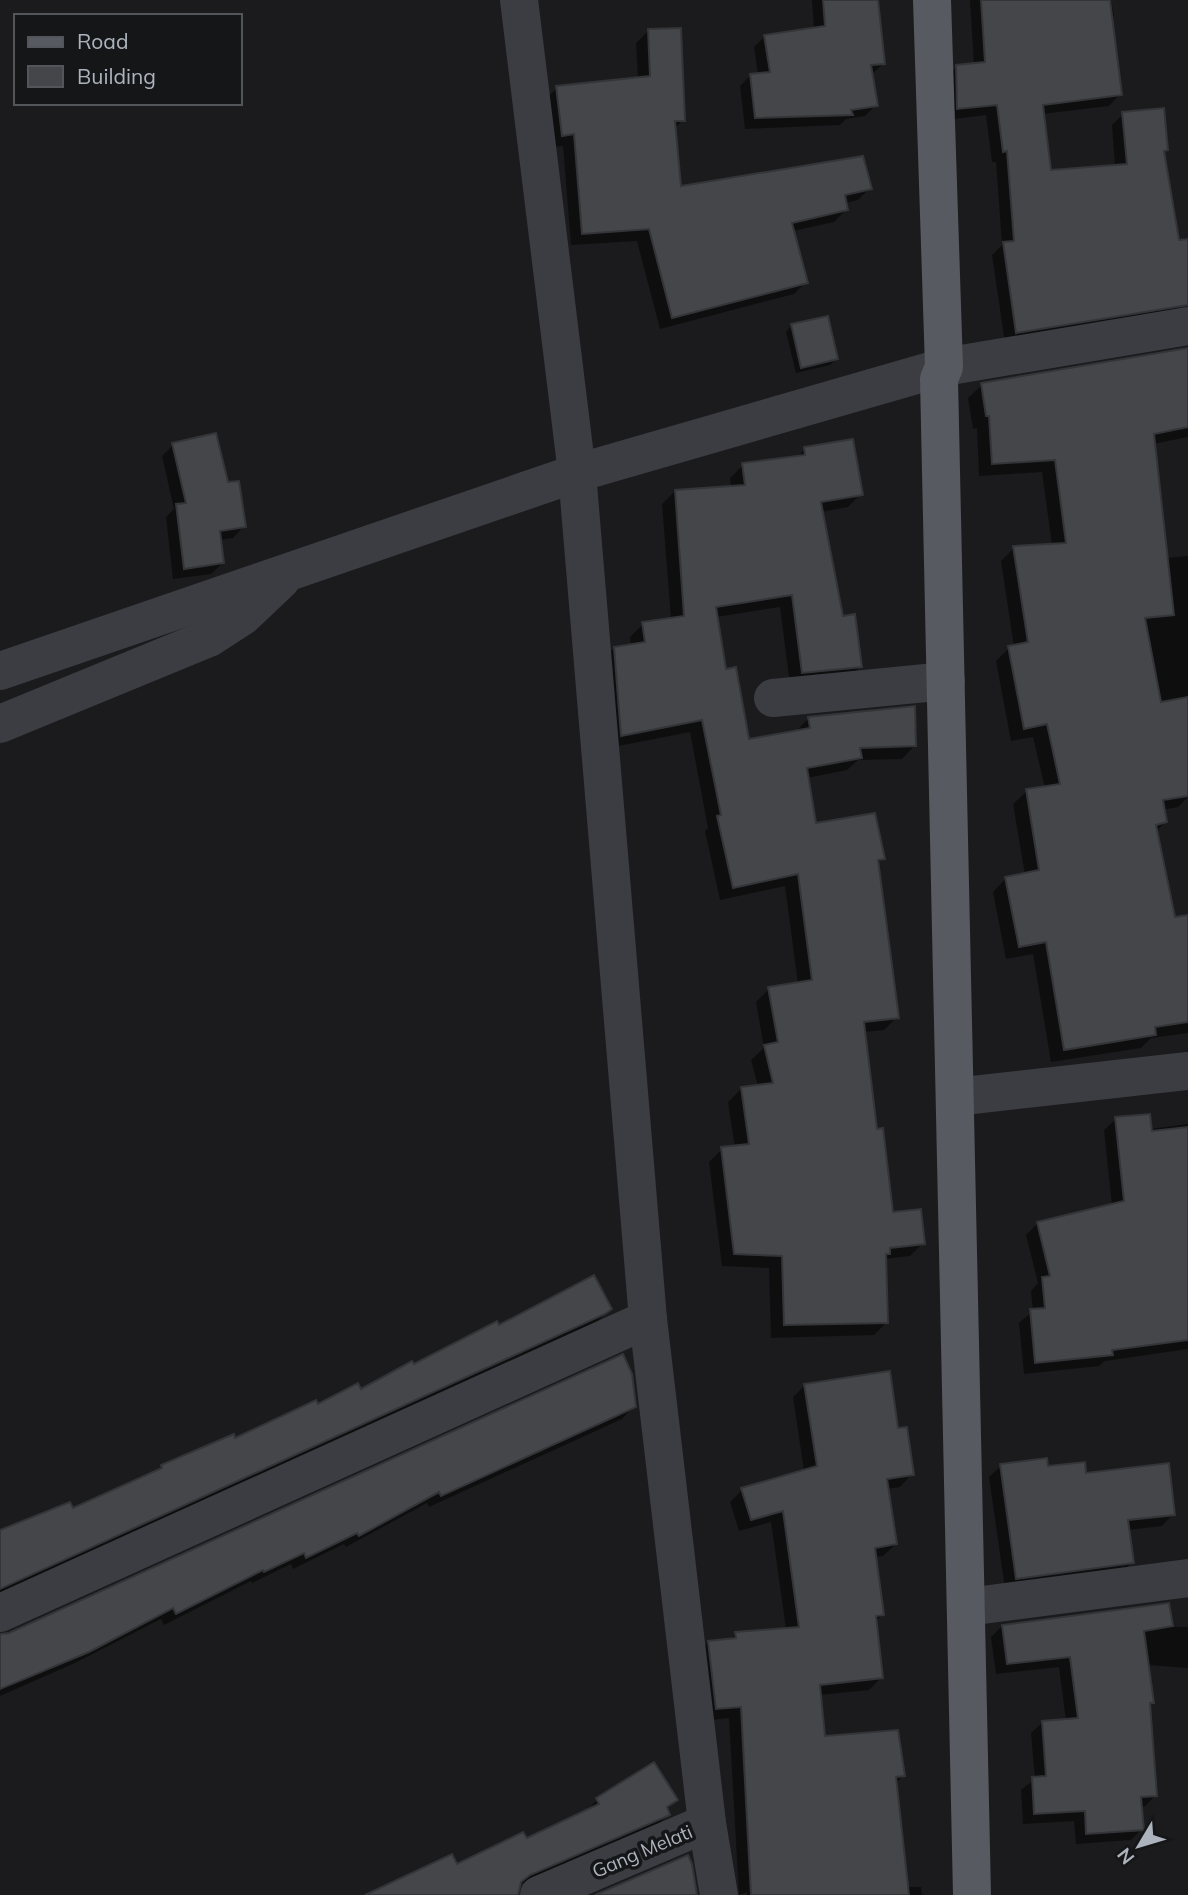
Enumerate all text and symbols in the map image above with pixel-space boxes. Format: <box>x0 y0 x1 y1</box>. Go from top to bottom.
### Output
legend <box>14 14 242 105</box>
text: Road <box>77 28 128 54</box>
text: Building <box>77 63 156 89</box>
north arrow <box>1104 1811 1174 1881</box>
street label: Gang Melati <box>588 1819 696 1883</box>
text: N <box>1112 1843 1139 1870</box>

